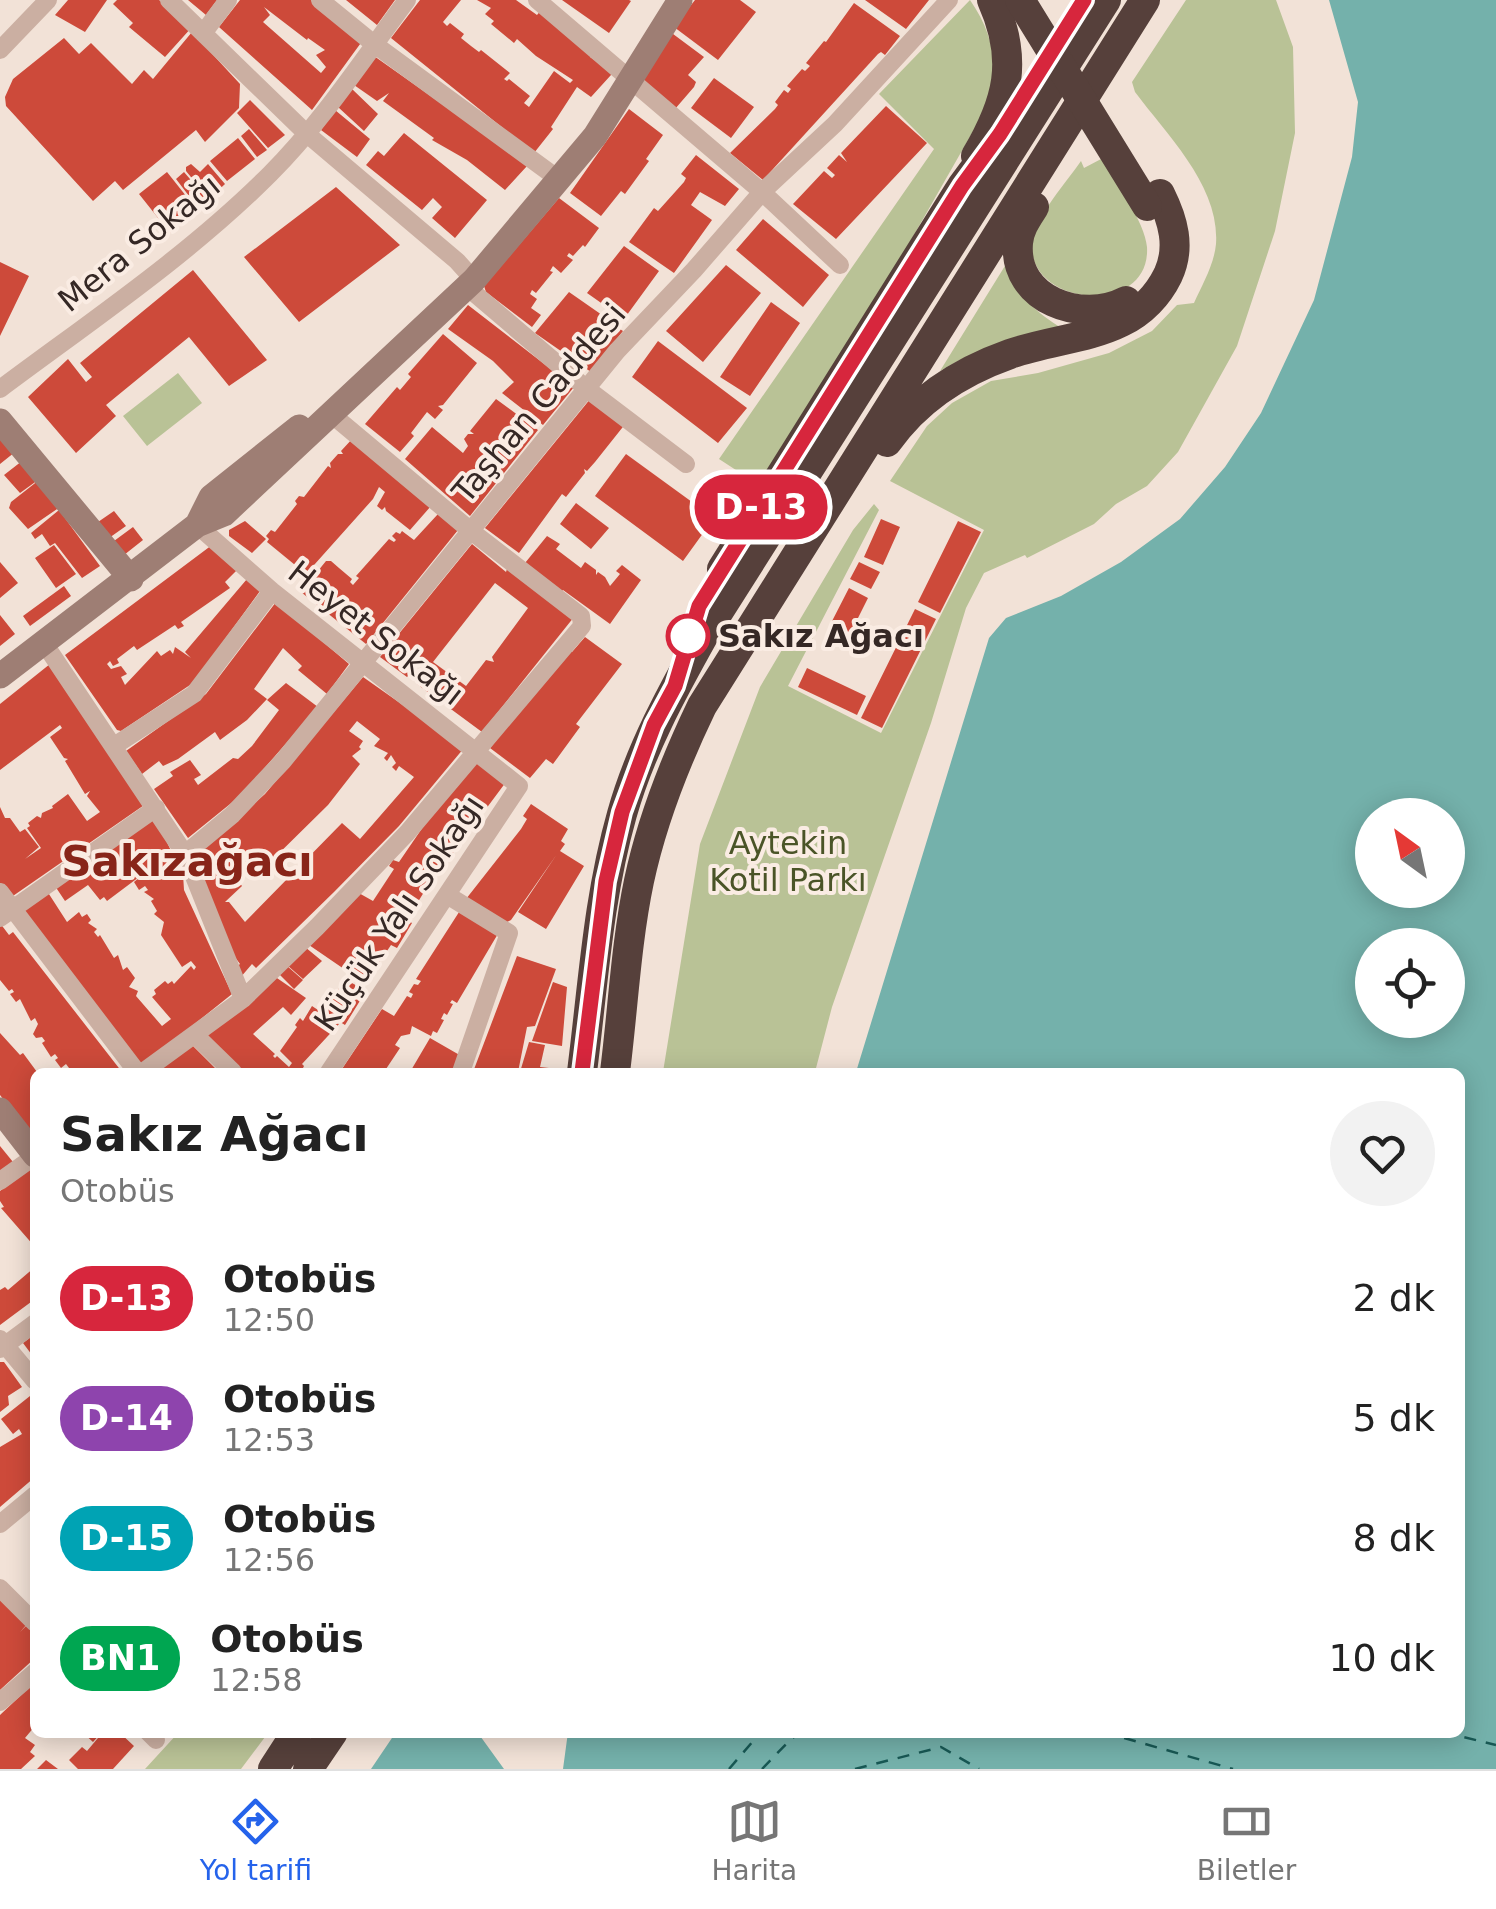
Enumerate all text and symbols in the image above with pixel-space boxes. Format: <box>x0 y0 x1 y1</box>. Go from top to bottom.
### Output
street label: Mera Sokağı <box>51 166 227 320</box>
street label: Taşhan Caddesi <box>444 296 633 511</box>
line badge: D-13 <box>691 474 831 540</box>
text: D-13 <box>715 487 807 527</box>
street label: Heyet Sokağı <box>281 553 471 713</box>
marker: Sakız Ağacı <box>667 615 709 657</box>
place label: Sakız Ağacı <box>718 617 924 655</box>
street label: Küçük Yalı Sokağı <box>306 788 492 1038</box>
north arrow <box>1355 798 1465 908</box>
map controls <box>1355 798 1465 1038</box>
park label: Aytekin Kotil Parkı <box>709 824 867 899</box>
district label: Sakızağacı <box>61 837 313 886</box>
button: locate <box>1355 928 1465 1038</box>
button: heart <box>1330 1101 1435 1206</box>
text: Sakız Ağacı <box>60 1106 369 1162</box>
text: Otobüs <box>60 1172 175 1210</box>
text: Otobüs <box>223 1257 376 1301</box>
text: 2 dk <box>1353 1276 1435 1320</box>
text: D-13 <box>80 1278 173 1318</box>
text: 12:50 <box>223 1301 315 1339</box>
text: Otobüs <box>223 1377 376 1421</box>
text: 5 dk <box>1353 1396 1435 1440</box>
text: D-14 <box>80 1398 173 1438</box>
text: 12:53 <box>223 1421 315 1459</box>
text: Otobüs <box>223 1497 376 1541</box>
text: 8 dk <box>1353 1516 1435 1560</box>
text: D-15 <box>80 1518 173 1558</box>
text: 12:56 <box>223 1541 315 1579</box>
text: Otobüs <box>210 1617 364 1661</box>
text: 10 dk <box>1328 1636 1435 1680</box>
text: BN1 <box>80 1638 160 1678</box>
text: 12:58 <box>210 1661 303 1699</box>
tab: Yol tarifi <box>200 1794 312 1887</box>
tab: Harita <box>712 1794 797 1887</box>
tab: Biletler <box>1197 1794 1296 1887</box>

